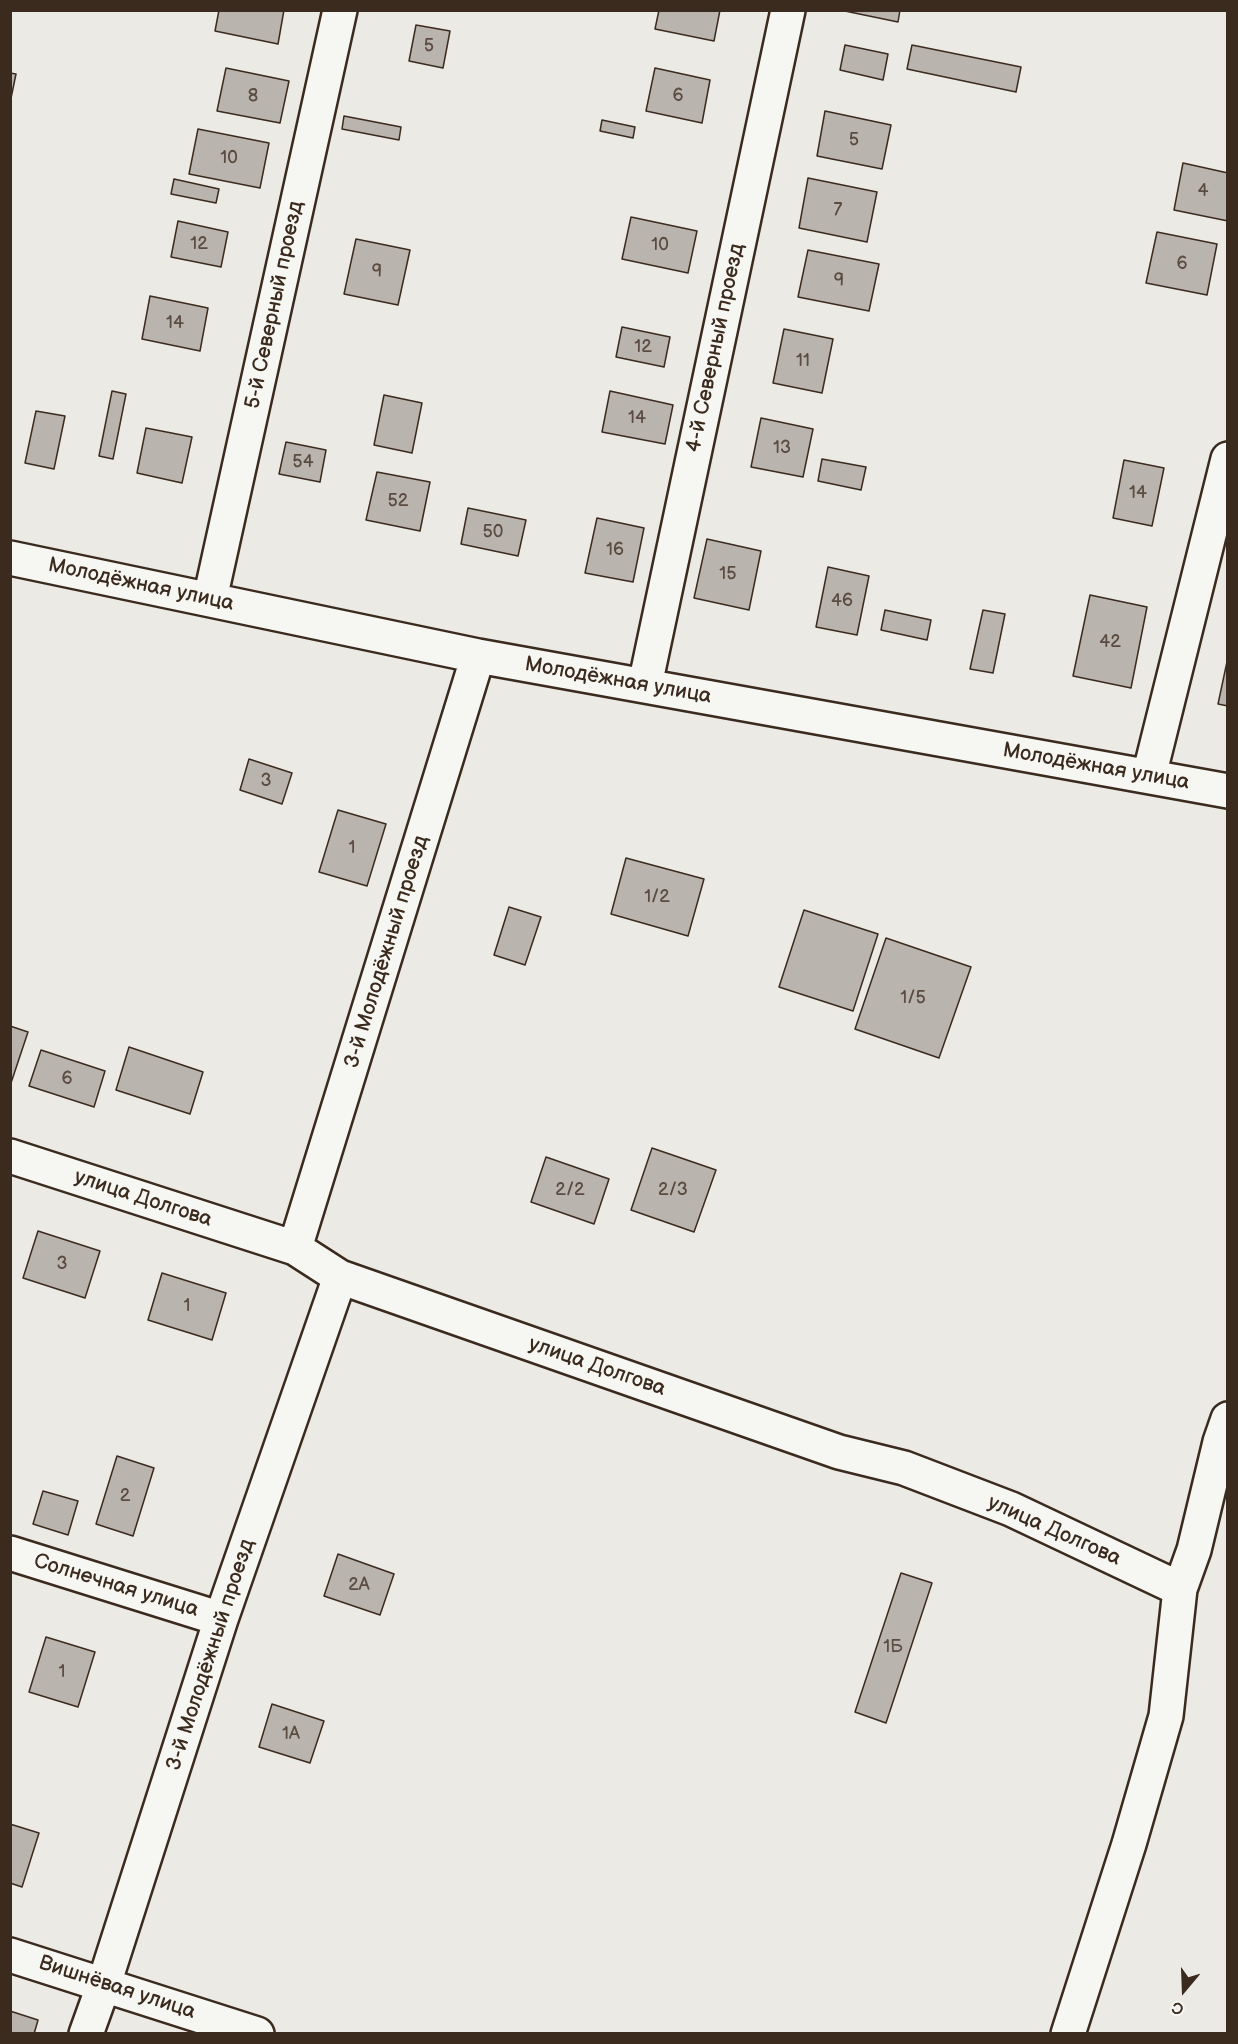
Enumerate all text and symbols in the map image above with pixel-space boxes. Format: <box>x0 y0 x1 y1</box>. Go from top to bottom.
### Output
house number: 5 <box>424 35 434 57</box>
house number: 8 <box>248 85 258 107</box>
house number: 6 <box>673 85 683 107</box>
house number: 5 <box>849 129 859 151</box>
house number: 10 <box>220 147 238 169</box>
house number: 4 <box>1198 180 1208 202</box>
street label: 5-й Северный проезд <box>241 199 309 411</box>
house number: 7 <box>834 199 842 221</box>
house number: 12 <box>190 233 208 255</box>
house number: 10 <box>651 234 669 256</box>
street label: 4-й Северный проезд <box>682 241 750 455</box>
house number: 6 <box>1177 253 1187 275</box>
house number: 9 <box>372 261 382 283</box>
house number: 9 <box>834 270 844 292</box>
house number: 14 <box>166 312 184 334</box>
house number: 12 <box>634 336 652 358</box>
house number: 11 <box>796 350 810 372</box>
house number: 14 <box>628 407 646 429</box>
house number: 13 <box>773 437 791 459</box>
house number: 54 <box>292 451 314 473</box>
house number: 14 <box>1129 482 1147 504</box>
house number: 52 <box>388 490 408 512</box>
house number: 50 <box>483 521 503 543</box>
house number: 16 <box>606 539 624 561</box>
street label: Молодёжная улица <box>46 553 236 617</box>
house number: 15 <box>719 563 737 585</box>
house number: 46 <box>831 590 853 612</box>
house number: 42 <box>1099 631 1121 653</box>
street label: Молодёжная улица <box>523 652 713 710</box>
street label: Молодёжная улица <box>1001 738 1191 796</box>
house number: 3 <box>260 770 272 792</box>
street label: 3-й Молодёжный проезд <box>340 833 434 1071</box>
house number: 1 <box>349 837 355 859</box>
house number: 1/2 <box>644 886 670 908</box>
house number: 1/5 <box>900 987 926 1009</box>
house number: 6 <box>62 1068 72 1090</box>
street label: улица Долгова <box>71 1165 215 1233</box>
house number: 2/2 <box>555 1179 585 1201</box>
house number: 2/3 <box>658 1179 688 1201</box>
house number: 3 <box>56 1253 68 1275</box>
house number: 1 <box>184 1295 190 1317</box>
street label: улица Долгова <box>525 1332 669 1402</box>
house number: 2 <box>120 1485 130 1507</box>
street label: улица Долгова <box>983 1490 1125 1572</box>
street label: 3-й Молодёжный проезд <box>162 1536 260 1774</box>
street label: Солнечная улица <box>31 1549 201 1623</box>
house number: 2А <box>348 1574 370 1596</box>
house number: 1Б <box>883 1636 903 1658</box>
house number: 1 <box>59 1661 65 1683</box>
house number: 1А <box>282 1723 300 1745</box>
street label: Вишнёвая улица <box>35 1951 199 2025</box>
north arrow <box>1154 1960 1214 2020</box>
text: С <box>1170 1997 1186 2018</box>

